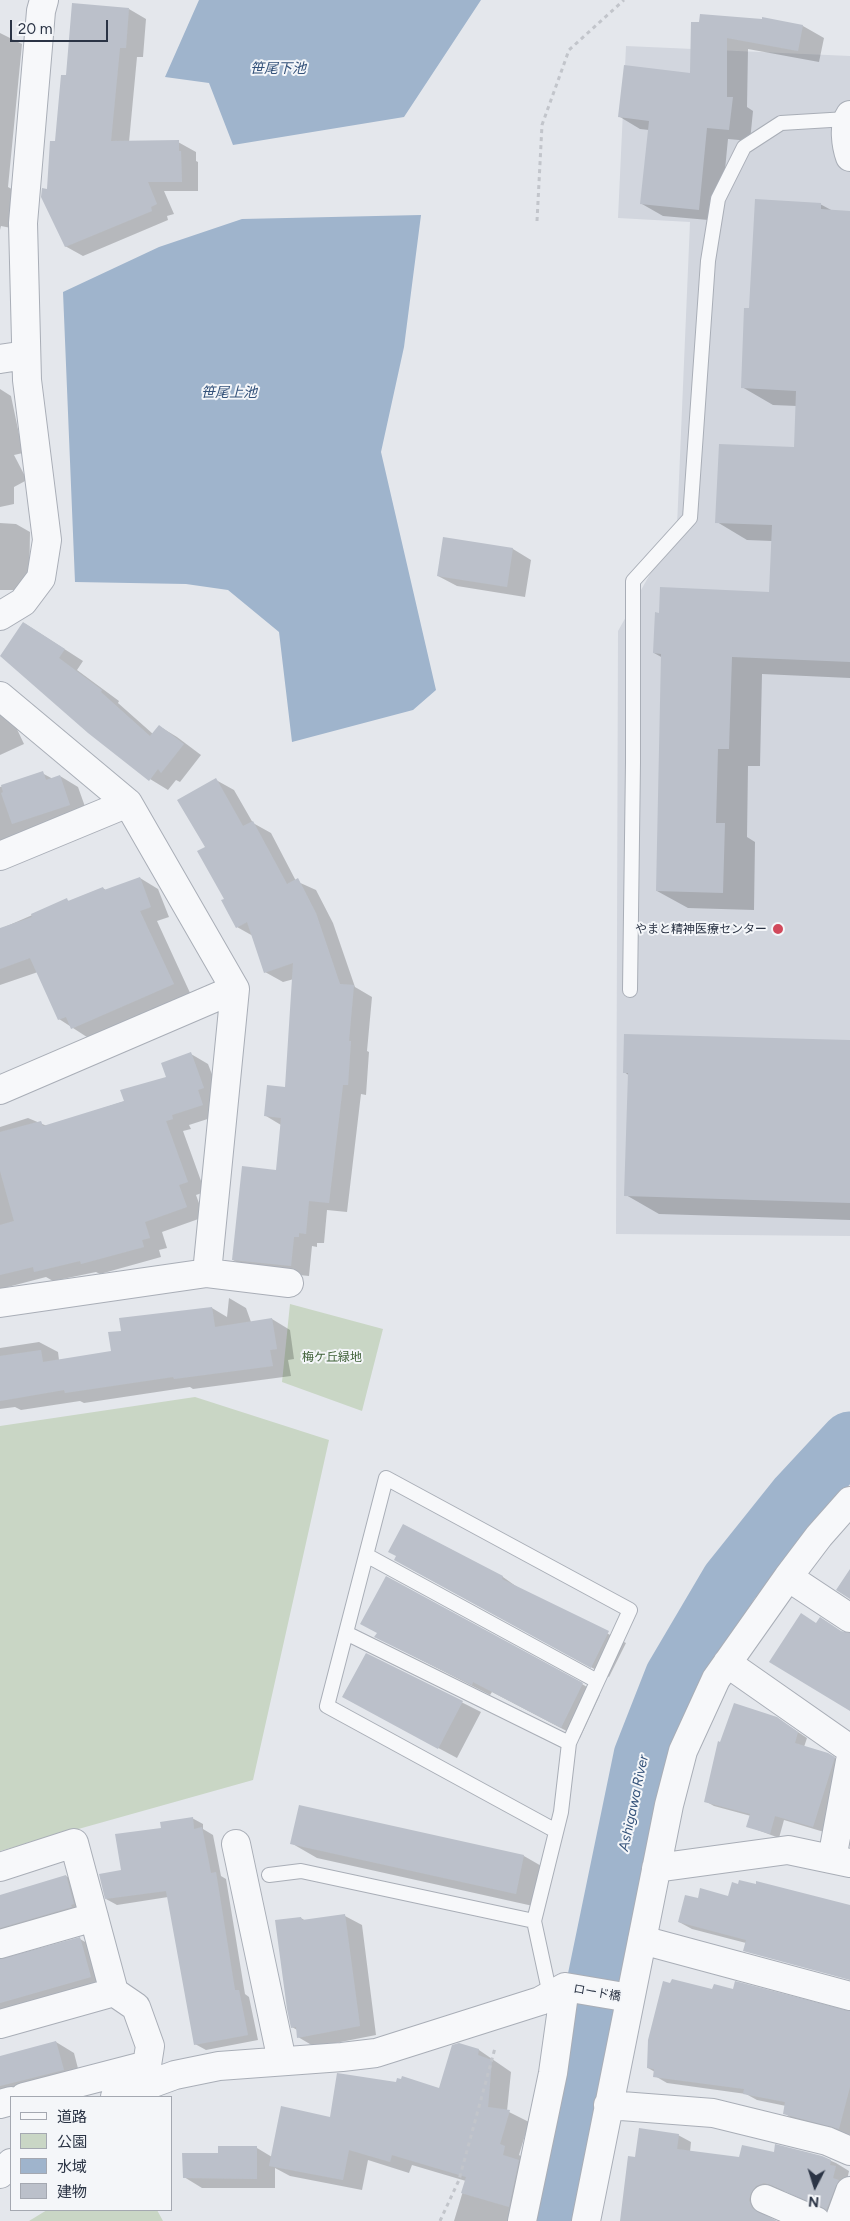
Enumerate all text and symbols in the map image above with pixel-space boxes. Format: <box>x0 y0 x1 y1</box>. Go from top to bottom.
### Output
scale bar <box>12 10 110 42</box>
text: 20 m <box>18 20 52 38</box>
water label: 笹尾下池 <box>250 61 306 77</box>
water label: 笹尾上池 <box>201 385 257 401</box>
place label: やまと精神医療センター <box>635 922 767 936</box>
marker: やまと精神医療センター <box>771 922 785 936</box>
park label: 梅ケ丘緑地 <box>302 1350 362 1364</box>
water label: Ashigawa River <box>616 1753 652 1853</box>
street label: ロード橋 <box>572 1982 622 2004</box>
legend <box>10 2096 172 2211</box>
text: 道路 <box>57 2108 87 2126</box>
text: 公園 <box>57 2133 87 2151</box>
text: 水域 <box>57 2158 87 2176</box>
north arrow <box>790 2161 840 2211</box>
text: 建物 <box>57 2183 87 2201</box>
text: N <box>808 2193 820 2210</box>

